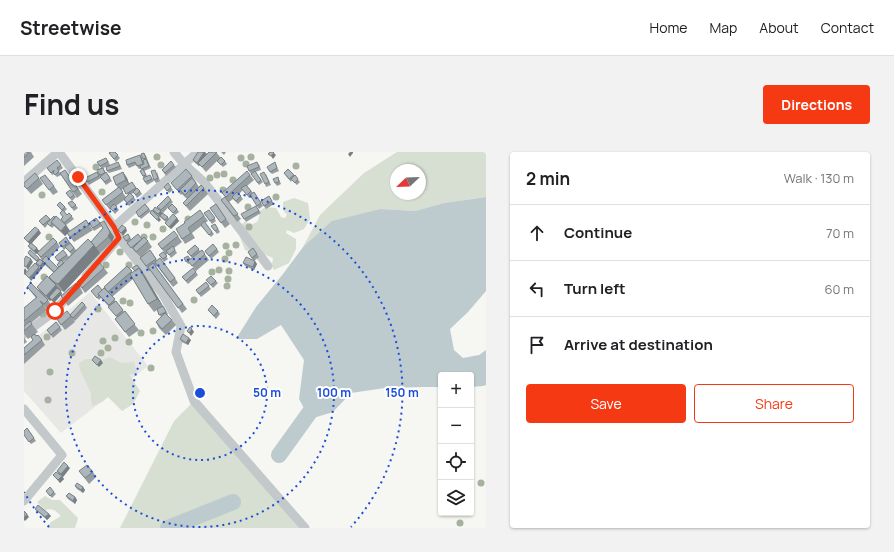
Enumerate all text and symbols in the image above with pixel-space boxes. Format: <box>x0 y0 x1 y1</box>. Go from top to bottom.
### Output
text: Streetwise <box>20 15 122 41</box>
text: Home <box>650 18 687 37</box>
text: Map <box>709 18 737 37</box>
text: About <box>759 18 799 37</box>
text: Contact <box>821 18 874 37</box>
text: Find us <box>24 85 119 123</box>
button: Directions <box>763 85 870 124</box>
north arrow <box>390 164 426 200</box>
text: 2 min <box>526 167 570 190</box>
route end <box>69 168 87 186</box>
text: Walk · 130 m <box>784 169 854 187</box>
icon: ahead <box>526 222 548 244</box>
text: Continue <box>564 222 632 243</box>
text: 70 m <box>826 224 854 242</box>
icon: left <box>526 278 548 300</box>
text: Turn left <box>564 278 626 299</box>
text: 60 m <box>824 280 854 298</box>
route start <box>46 302 64 320</box>
icon: arrive <box>526 334 548 356</box>
text: Arrive at destination <box>564 334 713 355</box>
map controls <box>438 372 474 516</box>
button: + <box>438 372 474 408</box>
text: 50 m <box>253 384 281 401</box>
text: 100 m <box>317 384 351 401</box>
text: 150 m <box>385 384 419 401</box>
button: Save <box>526 384 686 423</box>
button: Share <box>694 384 854 423</box>
centre of rings <box>193 386 207 400</box>
button: − <box>438 408 474 444</box>
button: locate <box>438 444 474 480</box>
button: layers <box>438 480 474 516</box>

